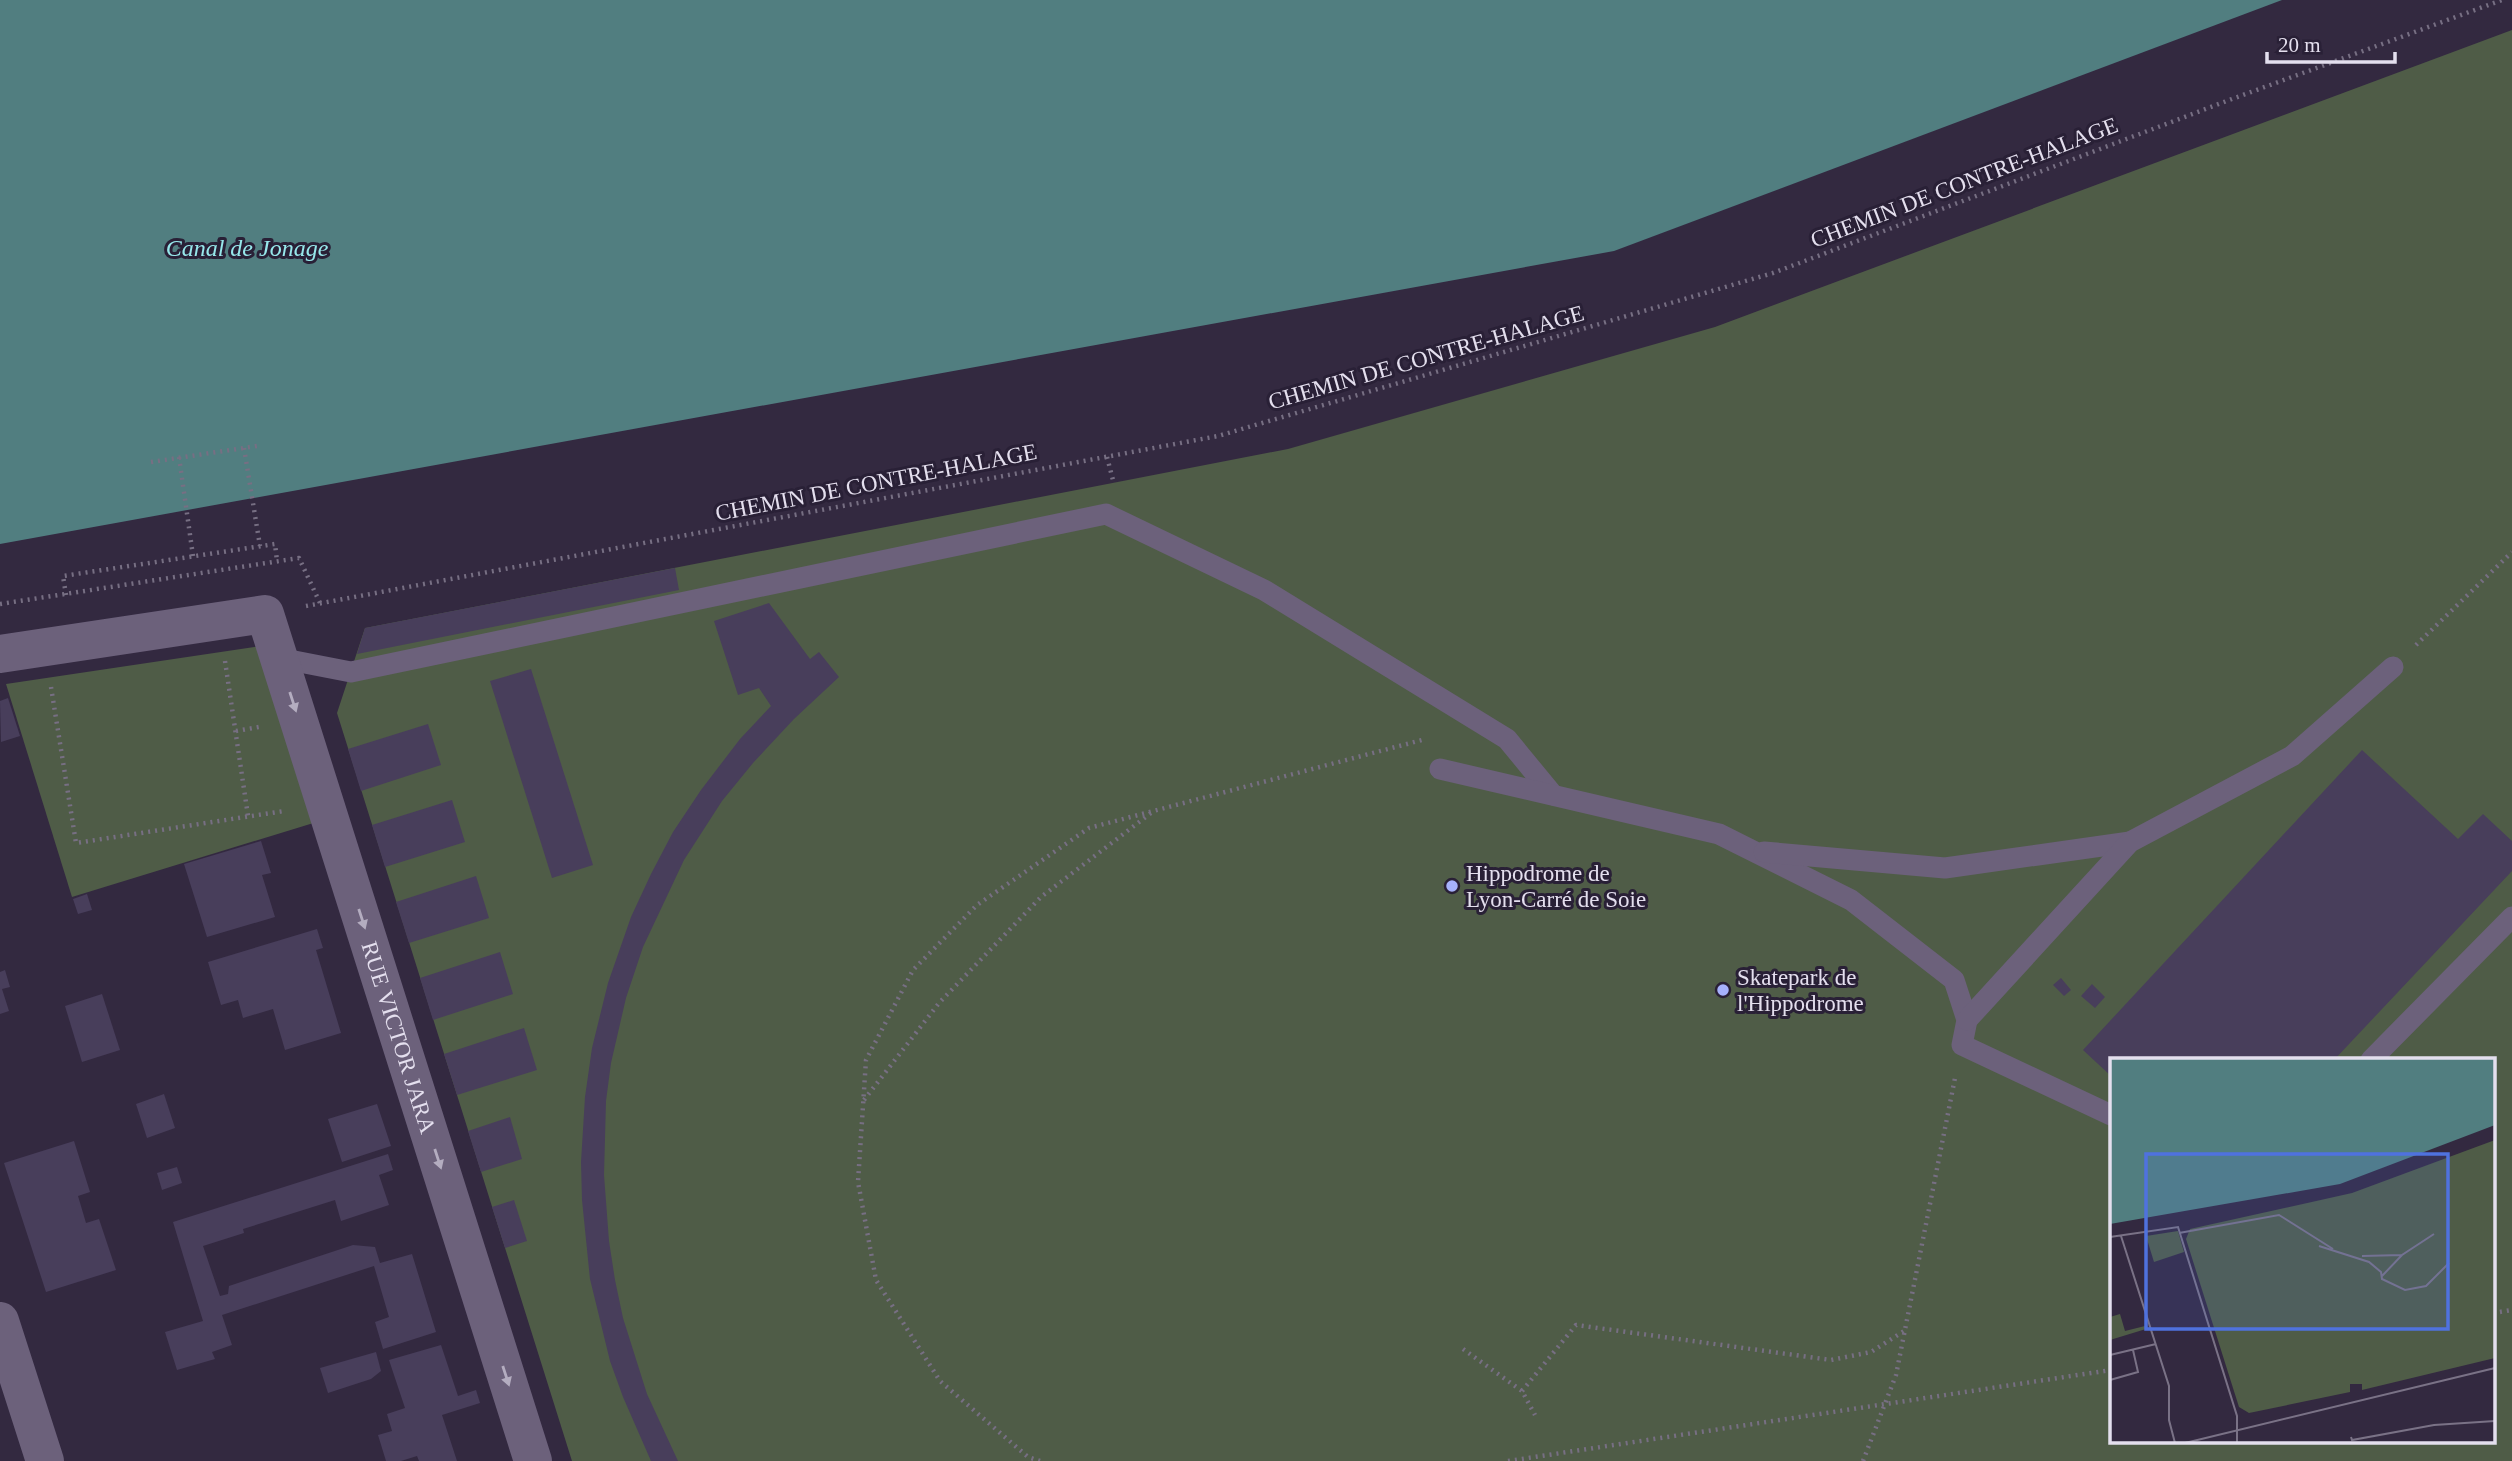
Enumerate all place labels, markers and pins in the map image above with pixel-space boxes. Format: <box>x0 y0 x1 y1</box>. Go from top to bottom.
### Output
place label: Hippodrome de Lyon-Carré de Soie <box>1466 861 1646 912</box>
marker: Hippodrome de Lyon-Carré de Soie <box>1444 878 1460 894</box>
place label: Skatepark de l'Hippodrome <box>1737 965 1864 1016</box>
marker: Skatepark de l'Hippodrome <box>1715 982 1731 998</box>

